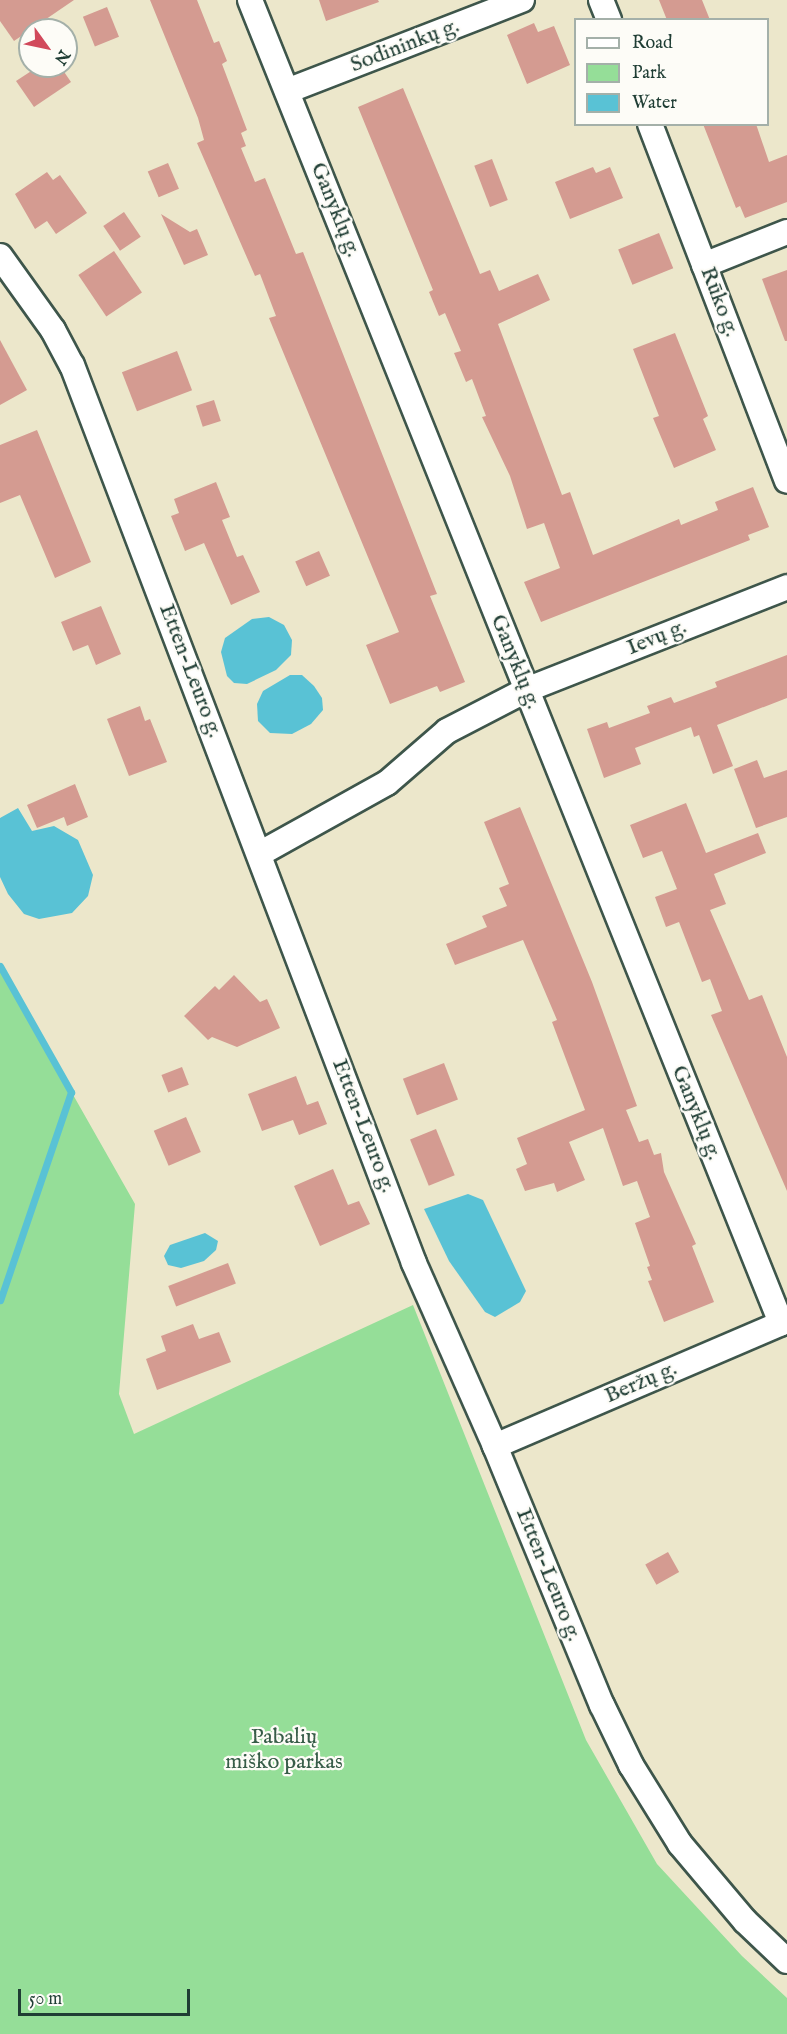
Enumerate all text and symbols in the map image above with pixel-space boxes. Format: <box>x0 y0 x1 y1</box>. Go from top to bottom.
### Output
street label: Sodininkų g. <box>347 13 463 79</box>
north arrow <box>18 18 78 78</box>
legend <box>574 18 769 126</box>
text: Road <box>632 32 673 55</box>
text: N <box>49 45 74 68</box>
text: Park <box>632 62 666 85</box>
text: Water <box>632 92 677 115</box>
street label: Ganyklų g. <box>304 159 366 261</box>
street label: Rūko g. <box>694 263 744 341</box>
street label: Etten-Leuro g. <box>152 600 228 742</box>
street label: Ganyklų g. <box>484 611 546 713</box>
street label: Ievų g. <box>623 614 691 662</box>
street label: Etten-Leuro g. <box>325 1055 401 1197</box>
street label: Ganyklų g. <box>665 1062 727 1164</box>
street label: Beržų g. <box>601 1356 681 1410</box>
street label: Etten-Leuro g. <box>509 1505 587 1645</box>
park label: Pabalių miško parkas <box>225 1724 343 1776</box>
scale bar <box>21 1977 194 2015</box>
text: 50 m <box>29 1988 62 2011</box>

